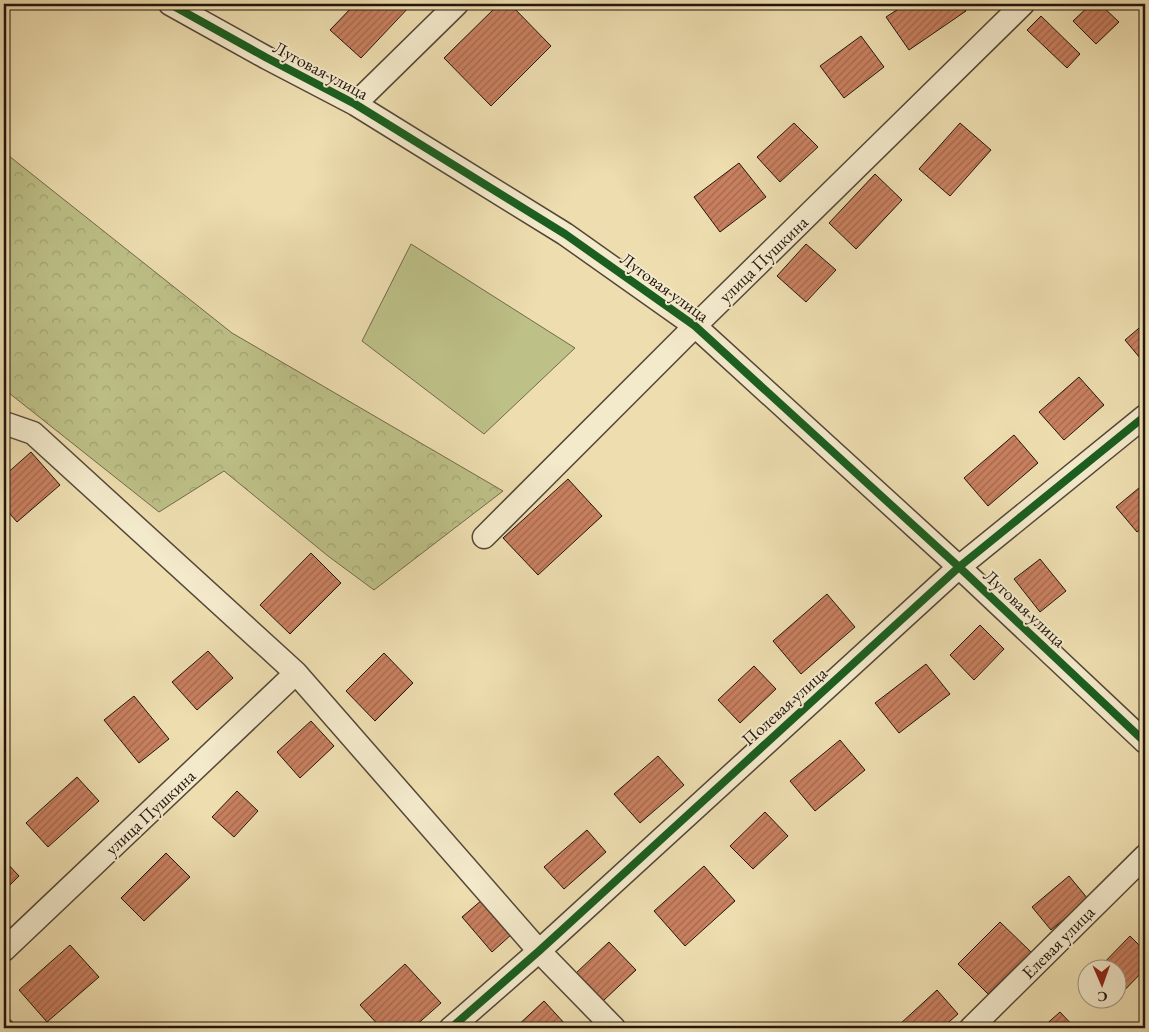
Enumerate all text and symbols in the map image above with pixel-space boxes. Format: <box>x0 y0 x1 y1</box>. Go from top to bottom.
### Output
street label: Луговая улица <box>269 35 373 105</box>
street label: улица Пушкина <box>713 210 813 307</box>
street label: Луговая улица <box>616 247 715 327</box>
street label: Луговая улица <box>979 564 1072 653</box>
street label: Полевая улица <box>736 661 832 751</box>
street label: улица Пушкина <box>100 764 201 860</box>
street label: Елевая улица <box>1017 900 1100 983</box>
north arrow <box>1076 960 1126 1010</box>
text: С <box>1097 988 1108 1006</box>

